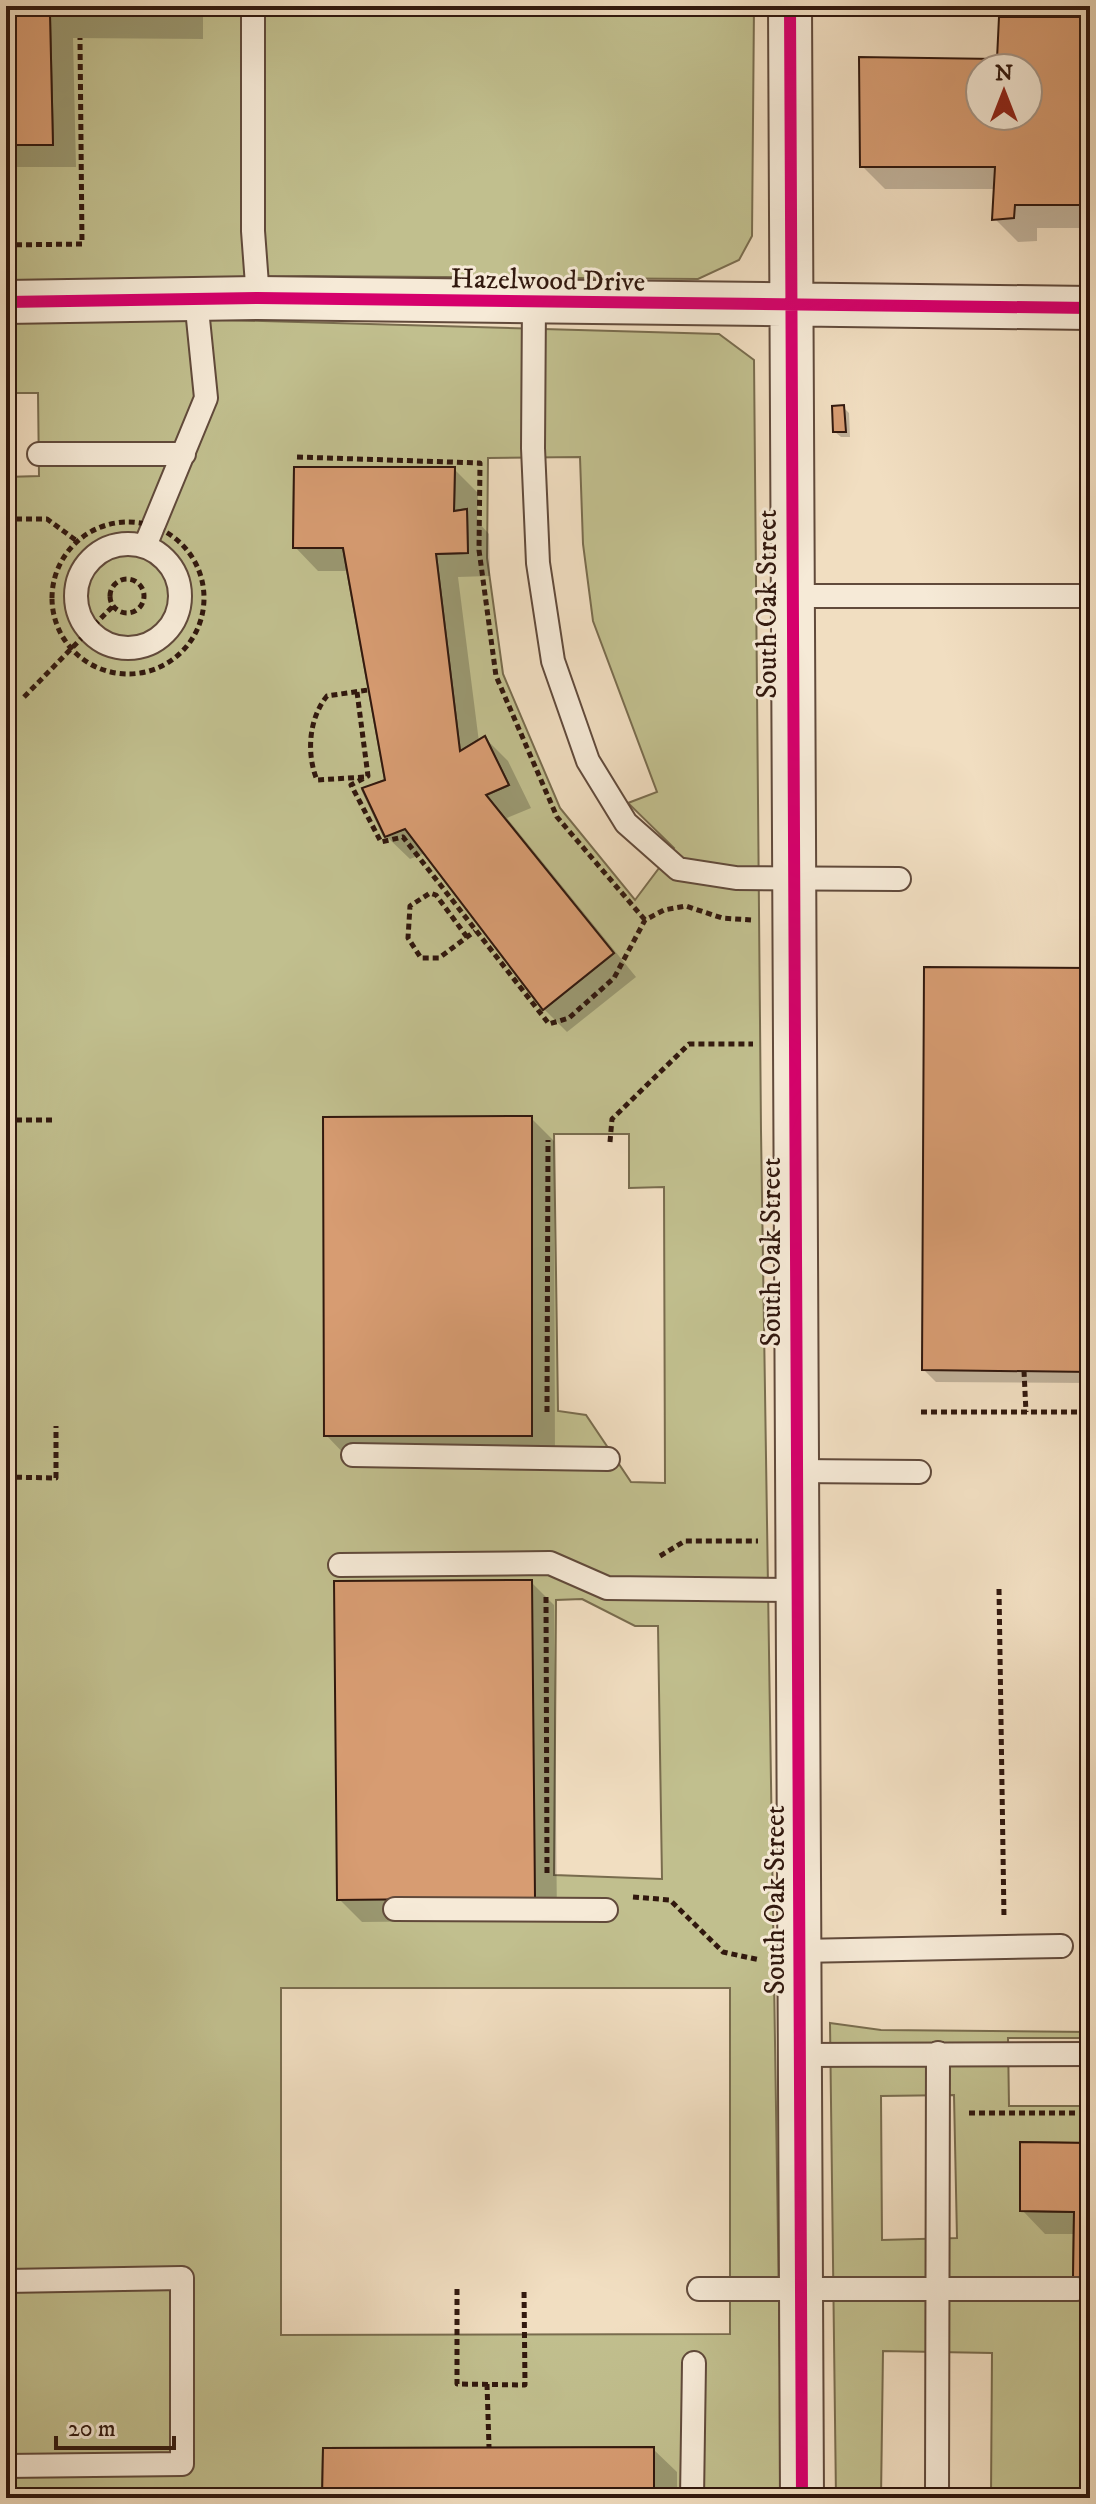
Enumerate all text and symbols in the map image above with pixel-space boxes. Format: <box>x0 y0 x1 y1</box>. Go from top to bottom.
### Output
north arrow <box>964 52 1044 132</box>
text: N <box>995 60 1013 87</box>
street label: Hazelwood Drive <box>450 261 646 300</box>
street label: South Oak Street <box>750 509 785 699</box>
street label: South Oak Street <box>754 1157 789 1347</box>
street label: South Oak Street <box>758 1805 793 1995</box>
scale bar <box>56 2400 174 2450</box>
text: 20 m <box>68 2414 116 2444</box>

